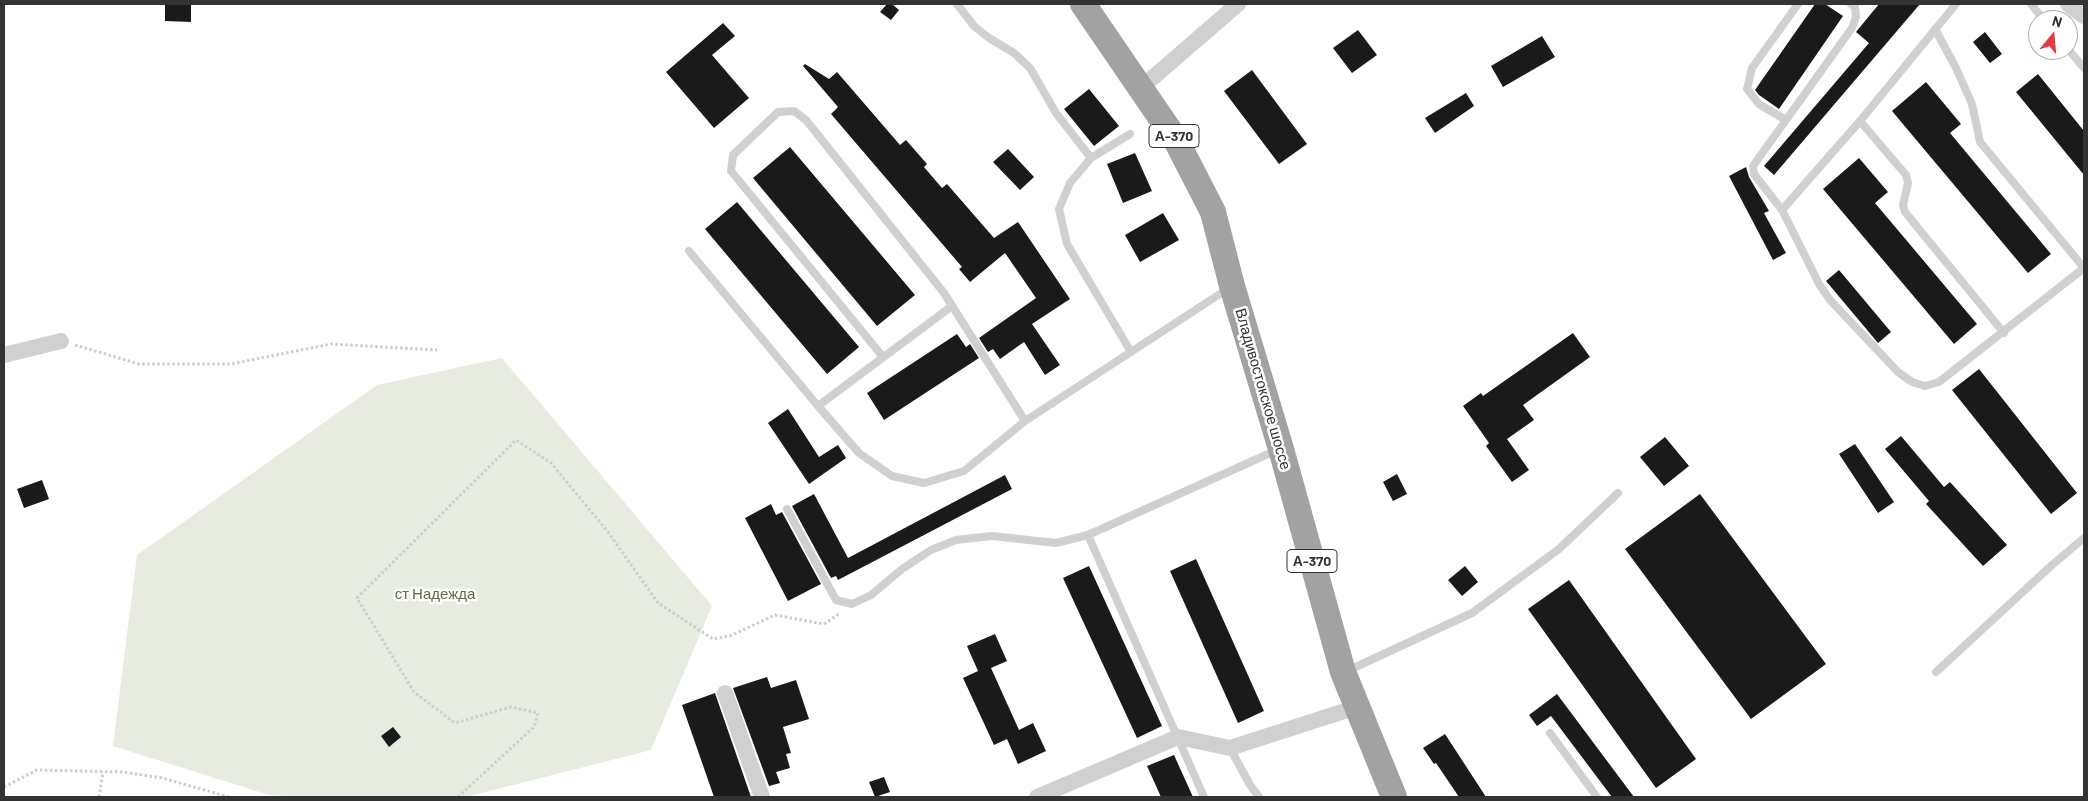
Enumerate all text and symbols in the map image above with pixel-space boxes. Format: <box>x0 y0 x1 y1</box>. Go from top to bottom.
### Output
north arrow <box>2028 10 2078 60</box>
text: N <box>2050 12 2064 31</box>
road number: А-370 <box>1149 124 1199 148</box>
street label: Владивостокское шоссе <box>1231 306 1295 472</box>
road number: А-370 <box>1287 550 1337 572</box>
park label: ст Надежда <box>395 585 475 603</box>

